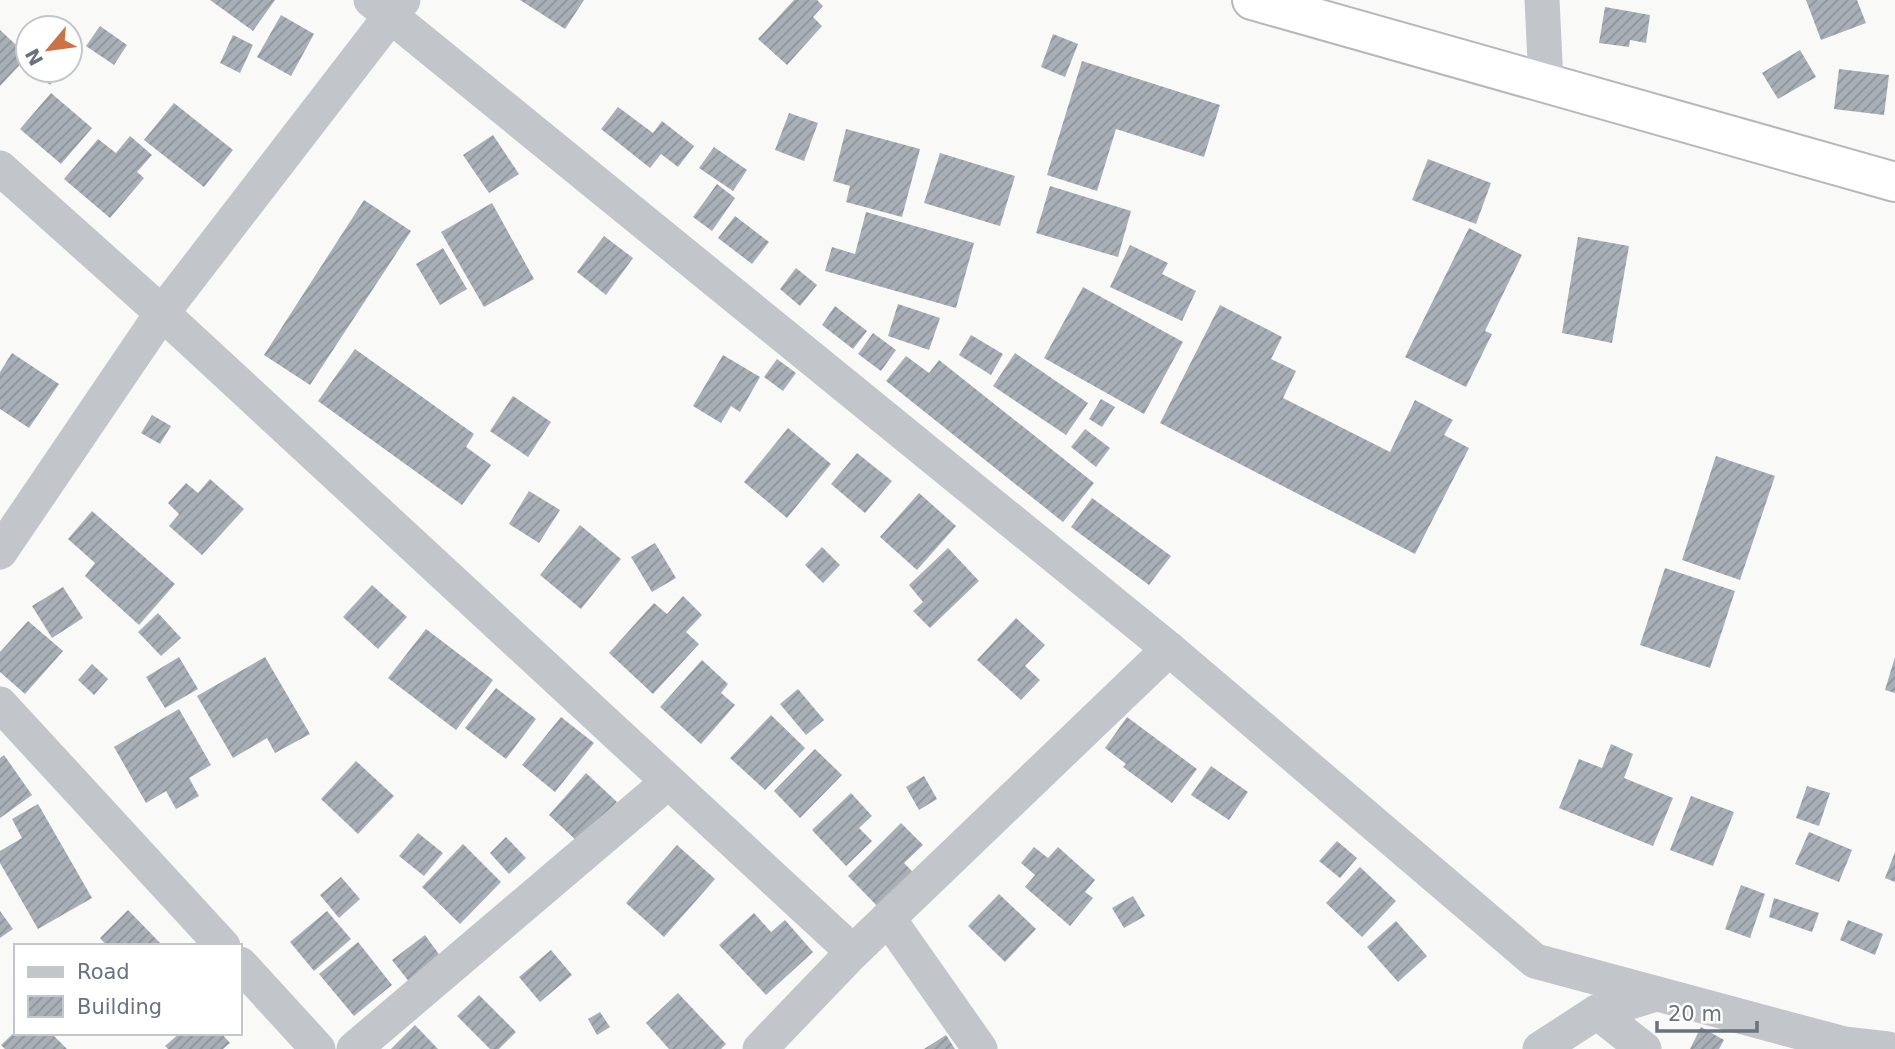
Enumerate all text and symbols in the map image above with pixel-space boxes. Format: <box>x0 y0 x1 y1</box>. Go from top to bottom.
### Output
north arrow <box>14 14 84 84</box>
text: N <box>21 45 48 70</box>
legend <box>14 944 242 1035</box>
text: Road <box>77 960 130 984</box>
scale bar <box>1657 990 1757 1034</box>
text: Building <box>77 995 162 1019</box>
text: 20 m <box>1668 1002 1722 1026</box>

